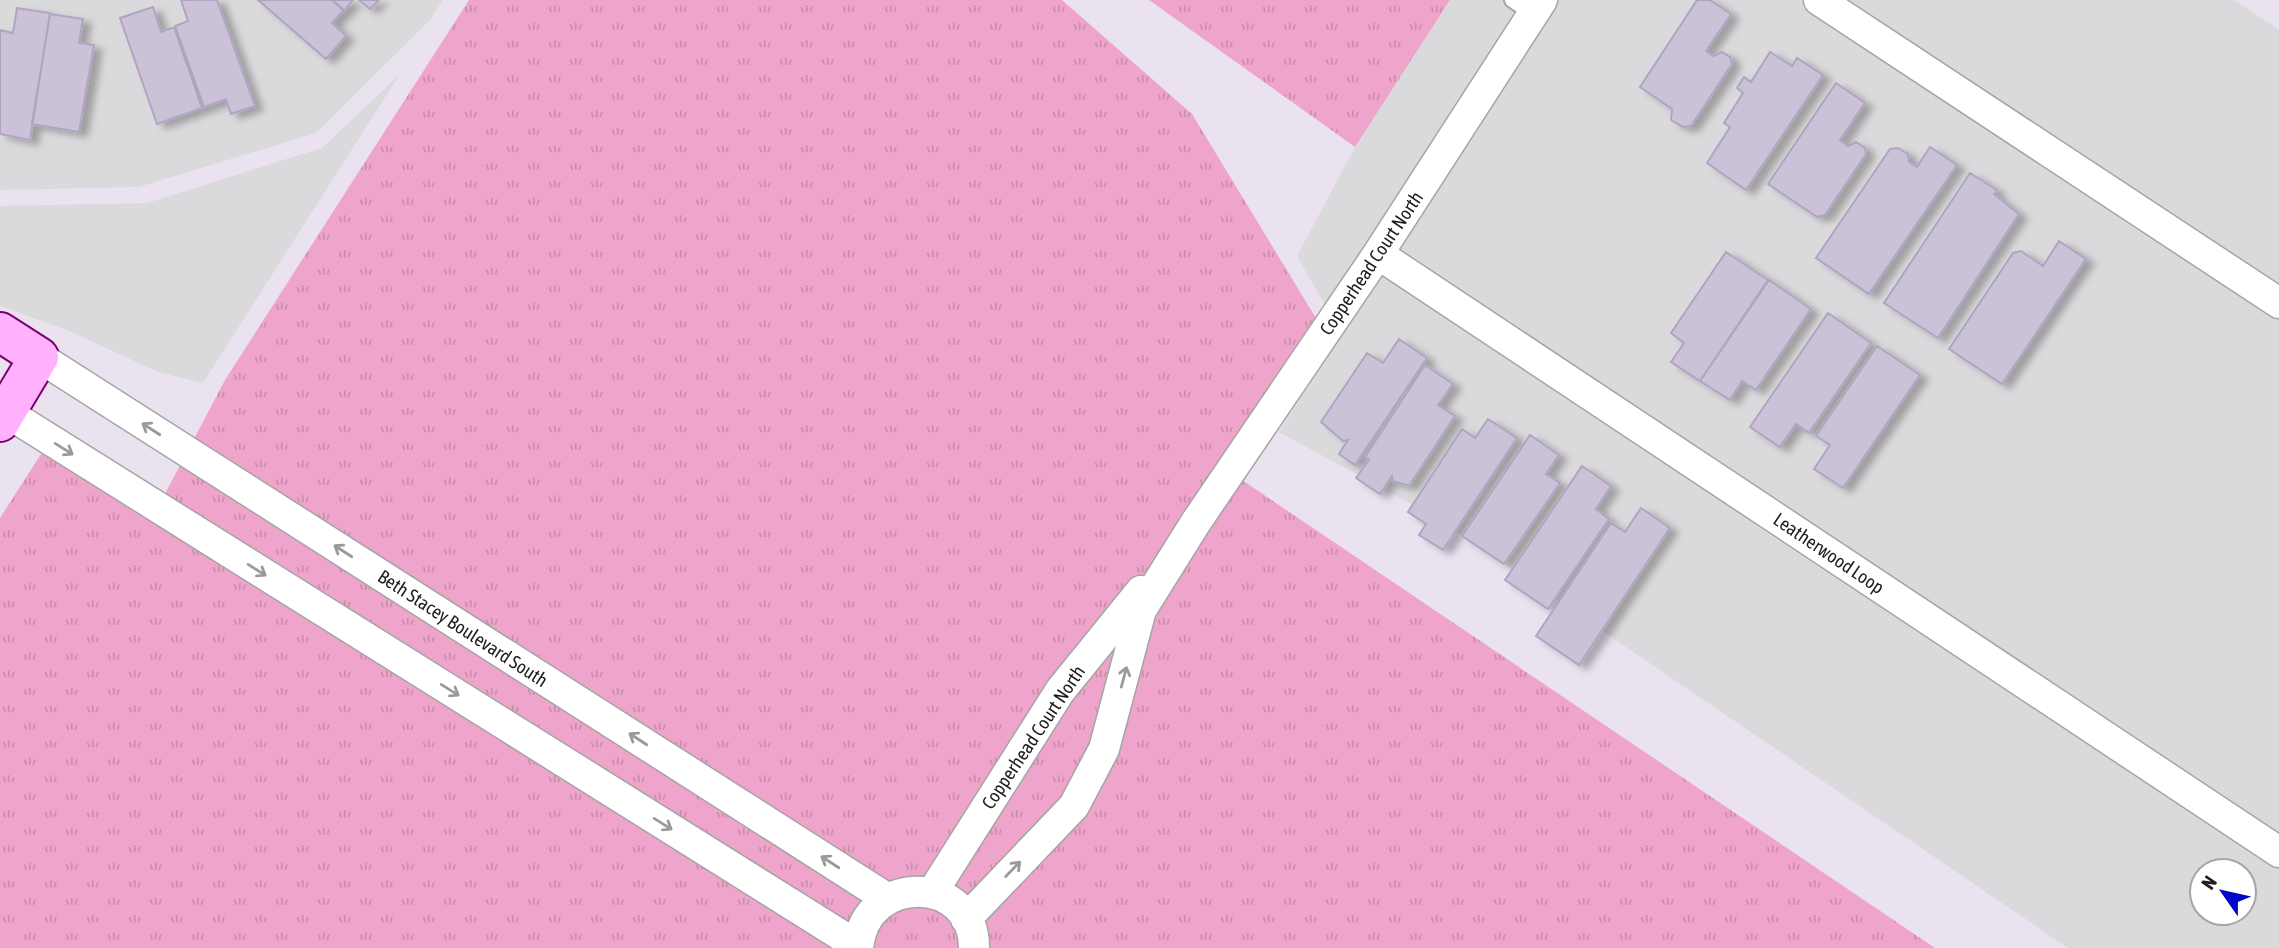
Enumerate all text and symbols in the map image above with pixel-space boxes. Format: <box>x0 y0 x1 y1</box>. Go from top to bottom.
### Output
street label: Copperhead Court North <box>1315 187 1427 339</box>
one-way arrow <box>142 421 162 435</box>
one-way arrow <box>54 442 74 456</box>
street label: Leatherwood Loop <box>1770 508 1888 598</box>
one-way arrow <box>334 544 354 558</box>
one-way arrow <box>247 562 266 577</box>
street label: Beth Stacey Boulevard South <box>374 565 552 691</box>
street label: Copperhead Court North <box>977 661 1089 813</box>
one-way arrow <box>1118 666 1131 688</box>
one-way arrow <box>439 684 459 698</box>
one-way arrow <box>629 732 649 746</box>
one-way arrow <box>653 818 673 832</box>
one-way arrow <box>821 854 840 869</box>
north arrow <box>2188 857 2258 927</box>
one-way arrow <box>1005 861 1022 878</box>
text: N <box>2197 872 2221 893</box>

